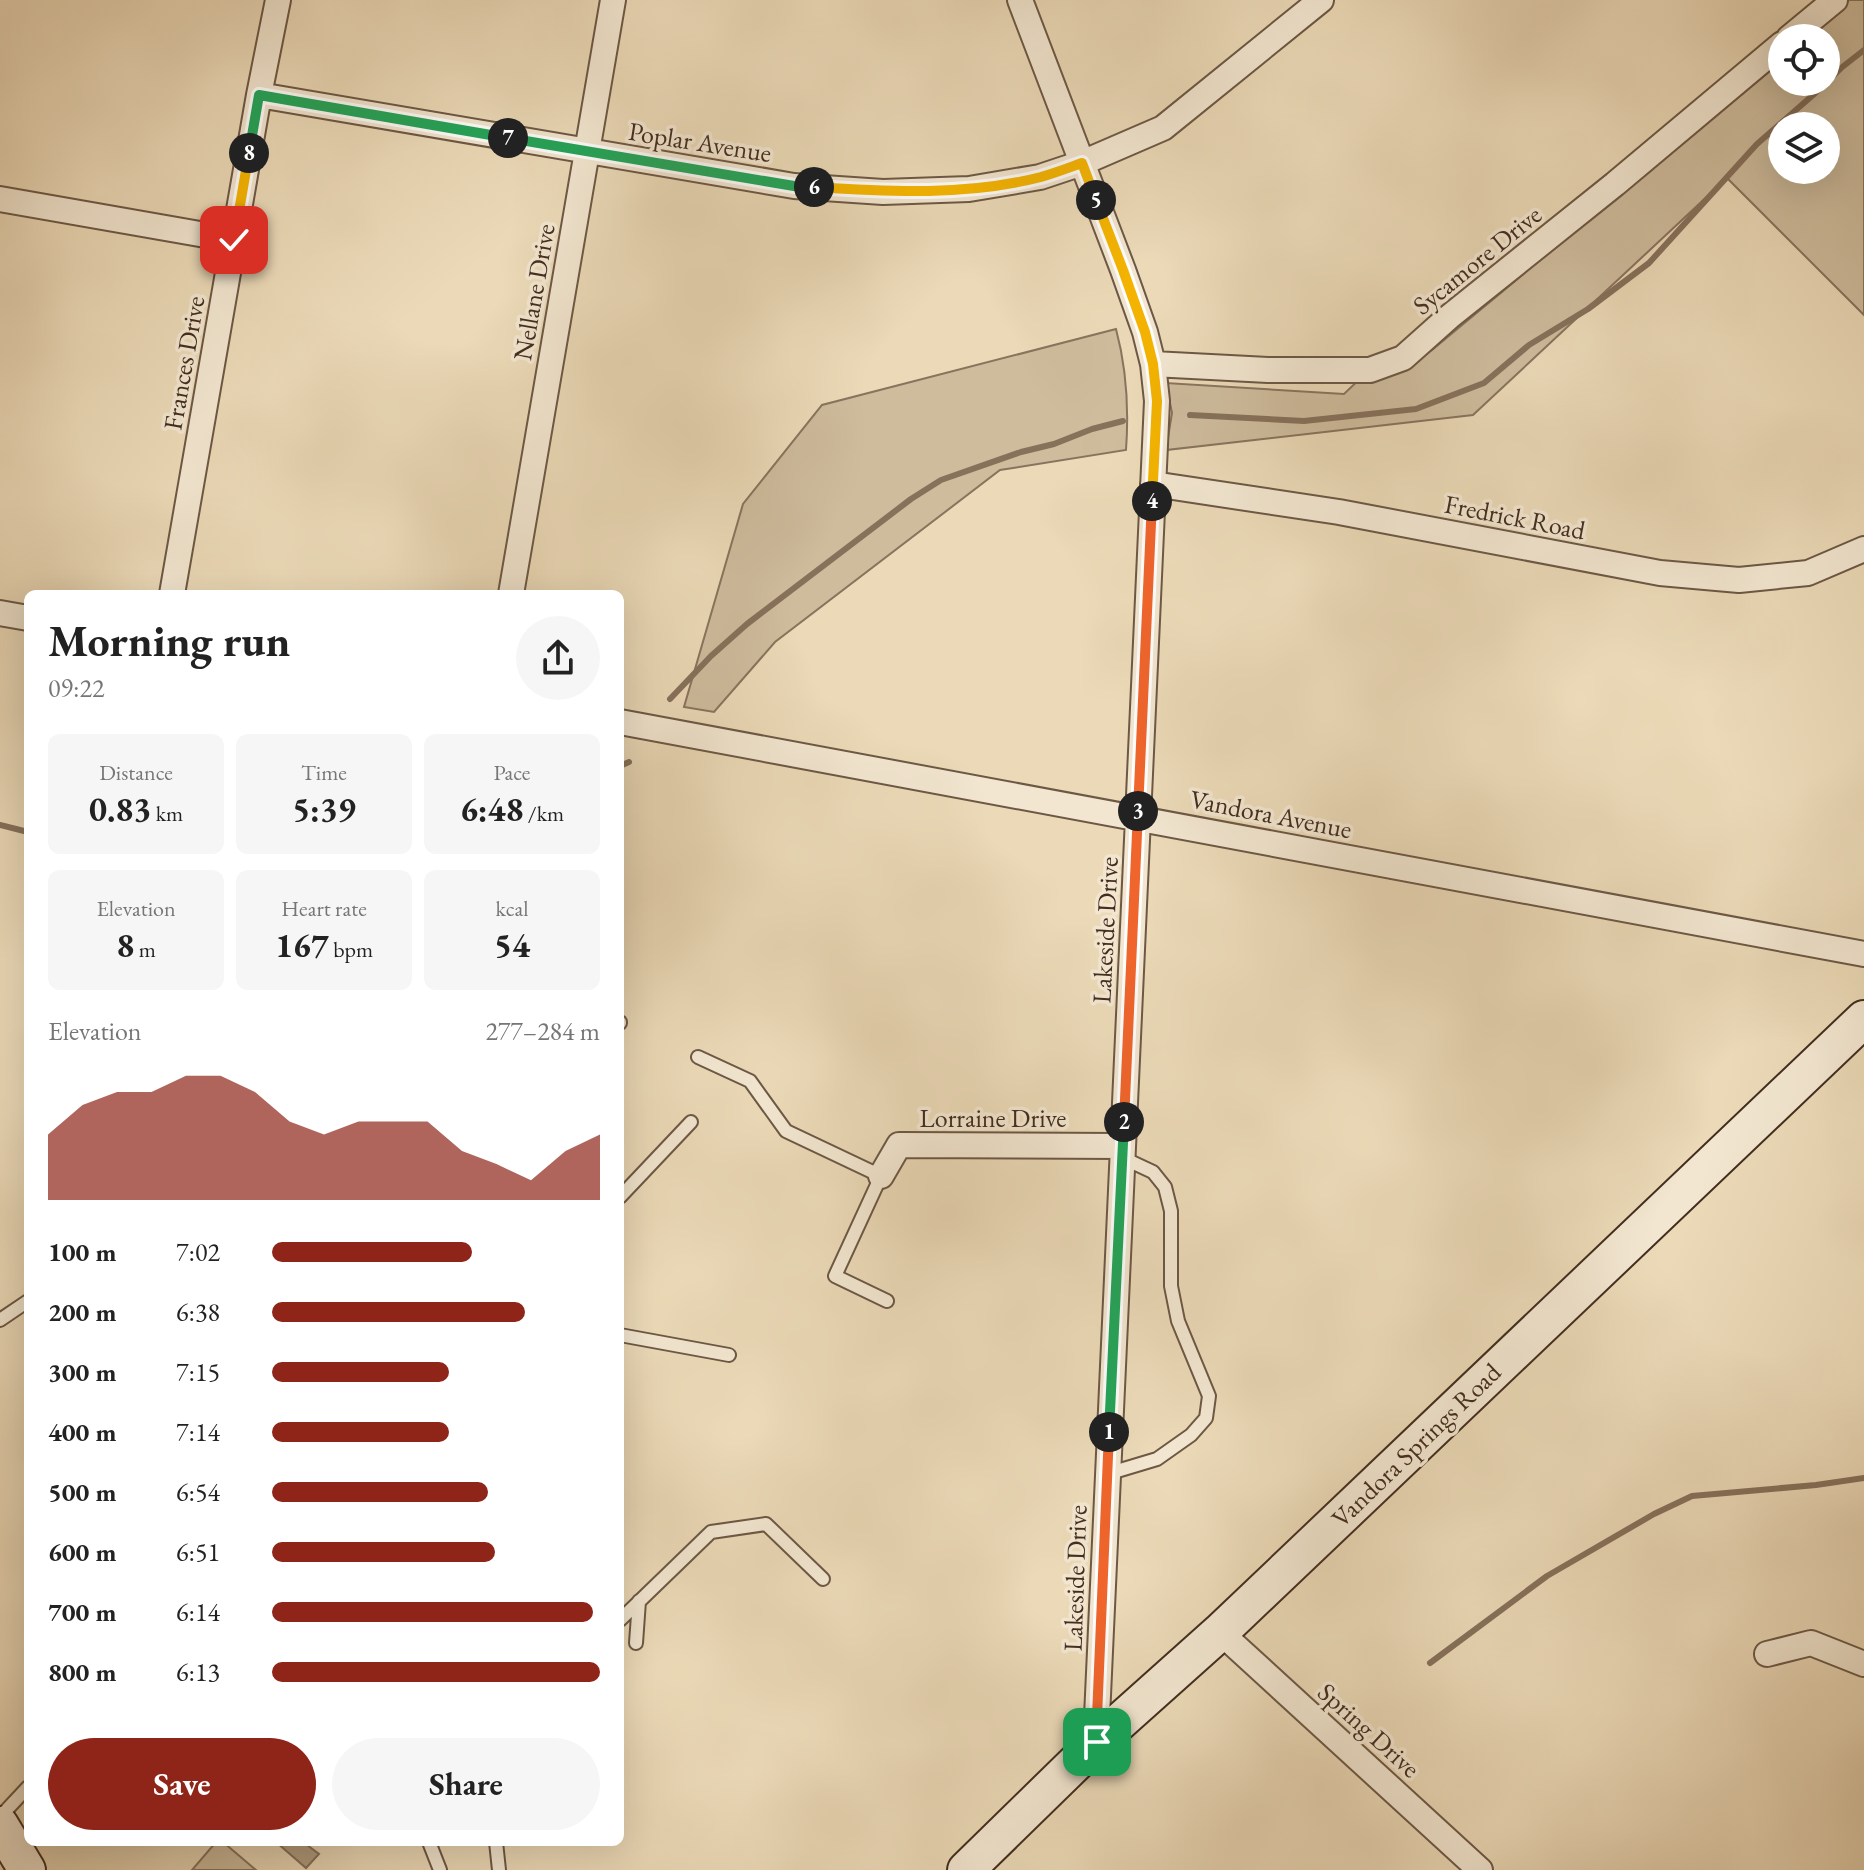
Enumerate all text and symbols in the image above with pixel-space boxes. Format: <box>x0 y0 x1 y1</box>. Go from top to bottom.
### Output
map controls <box>1768 24 1840 184</box>
button: locate <box>1768 24 1840 96</box>
button: layers <box>1768 112 1840 184</box>
street label: Poplar Avenue <box>626 114 774 170</box>
pin: 7 <box>488 118 528 158</box>
text: 7 <box>502 123 514 152</box>
pin: 8 <box>229 133 269 173</box>
text: 8 <box>243 138 255 167</box>
pin: 6 <box>794 167 834 207</box>
text: 6 <box>808 172 820 201</box>
pin: 5 <box>1076 180 1116 220</box>
text: 5 <box>1090 185 1102 214</box>
street label: Sycamore Drive <box>1406 198 1548 322</box>
pin <box>200 206 268 274</box>
icon: check <box>212 218 256 262</box>
street label: Nellane Drive <box>505 221 563 363</box>
street label: Frances Drive <box>155 293 213 433</box>
pin: 4 <box>1132 481 1172 521</box>
text: 4 <box>1146 486 1158 515</box>
street label: Fredrick Road <box>1442 487 1589 547</box>
text: Morning run <box>48 612 290 669</box>
button: share <box>516 616 600 700</box>
text: 09:22 <box>48 671 104 705</box>
text: Distance <box>99 758 173 787</box>
text: Time <box>301 758 347 787</box>
text: Pace <box>494 758 530 787</box>
street label: Vandora Avenue <box>1187 782 1355 846</box>
text: 0.83 <box>89 787 151 831</box>
text: 5:39 <box>292 787 356 831</box>
text: 6:48 <box>460 787 523 831</box>
pin: 3 <box>1118 791 1158 831</box>
text: 3 <box>1132 796 1144 825</box>
text: km <box>151 799 183 828</box>
text: /km <box>523 799 564 828</box>
street label: Lakeside Drive <box>1084 856 1126 1004</box>
text: Elevation <box>96 894 176 923</box>
text: Heart rate <box>281 894 367 923</box>
text: kcal <box>495 894 529 923</box>
text: 8 <box>116 923 134 967</box>
text: 167 <box>275 923 329 967</box>
text: 54 <box>494 923 530 967</box>
text: m <box>134 935 156 964</box>
text: bpm <box>329 935 373 964</box>
text: Elevation <box>48 1014 142 1048</box>
text: 277–284 m <box>485 1014 600 1048</box>
street label: Lorraine Drive <box>920 1101 1066 1135</box>
pin: 2 <box>1104 1102 1144 1142</box>
text: 2 <box>1118 1107 1130 1136</box>
text: 100 m <box>48 1235 116 1269</box>
text: 7:02 <box>176 1235 220 1269</box>
text: 200 m <box>48 1295 116 1329</box>
text: 6:38 <box>176 1295 220 1329</box>
text: 300 m <box>48 1355 116 1389</box>
text: 7:15 <box>176 1355 220 1389</box>
street label: Vandora Springs Road <box>1324 1355 1509 1535</box>
pin: 1 <box>1089 1412 1129 1452</box>
text: 400 m <box>48 1415 116 1449</box>
text: 7:14 <box>176 1415 220 1449</box>
text: 1 <box>1103 1417 1115 1446</box>
text: 500 m <box>48 1475 116 1509</box>
text: 6:54 <box>176 1475 220 1509</box>
street label: Lakeside Drive <box>1055 1504 1095 1652</box>
text: 600 m <box>48 1535 116 1569</box>
text: 6:51 <box>176 1535 220 1569</box>
text: 700 m <box>48 1595 116 1629</box>
text: 6:14 <box>176 1595 220 1629</box>
text: 800 m <box>48 1655 116 1689</box>
text: 6:13 <box>176 1655 220 1689</box>
street label: Spring Drive <box>1311 1675 1427 1785</box>
pin <box>1063 1708 1131 1776</box>
icon: arrive <box>1075 1720 1119 1764</box>
button: Save <box>48 1738 316 1830</box>
button: Share <box>332 1738 600 1830</box>

